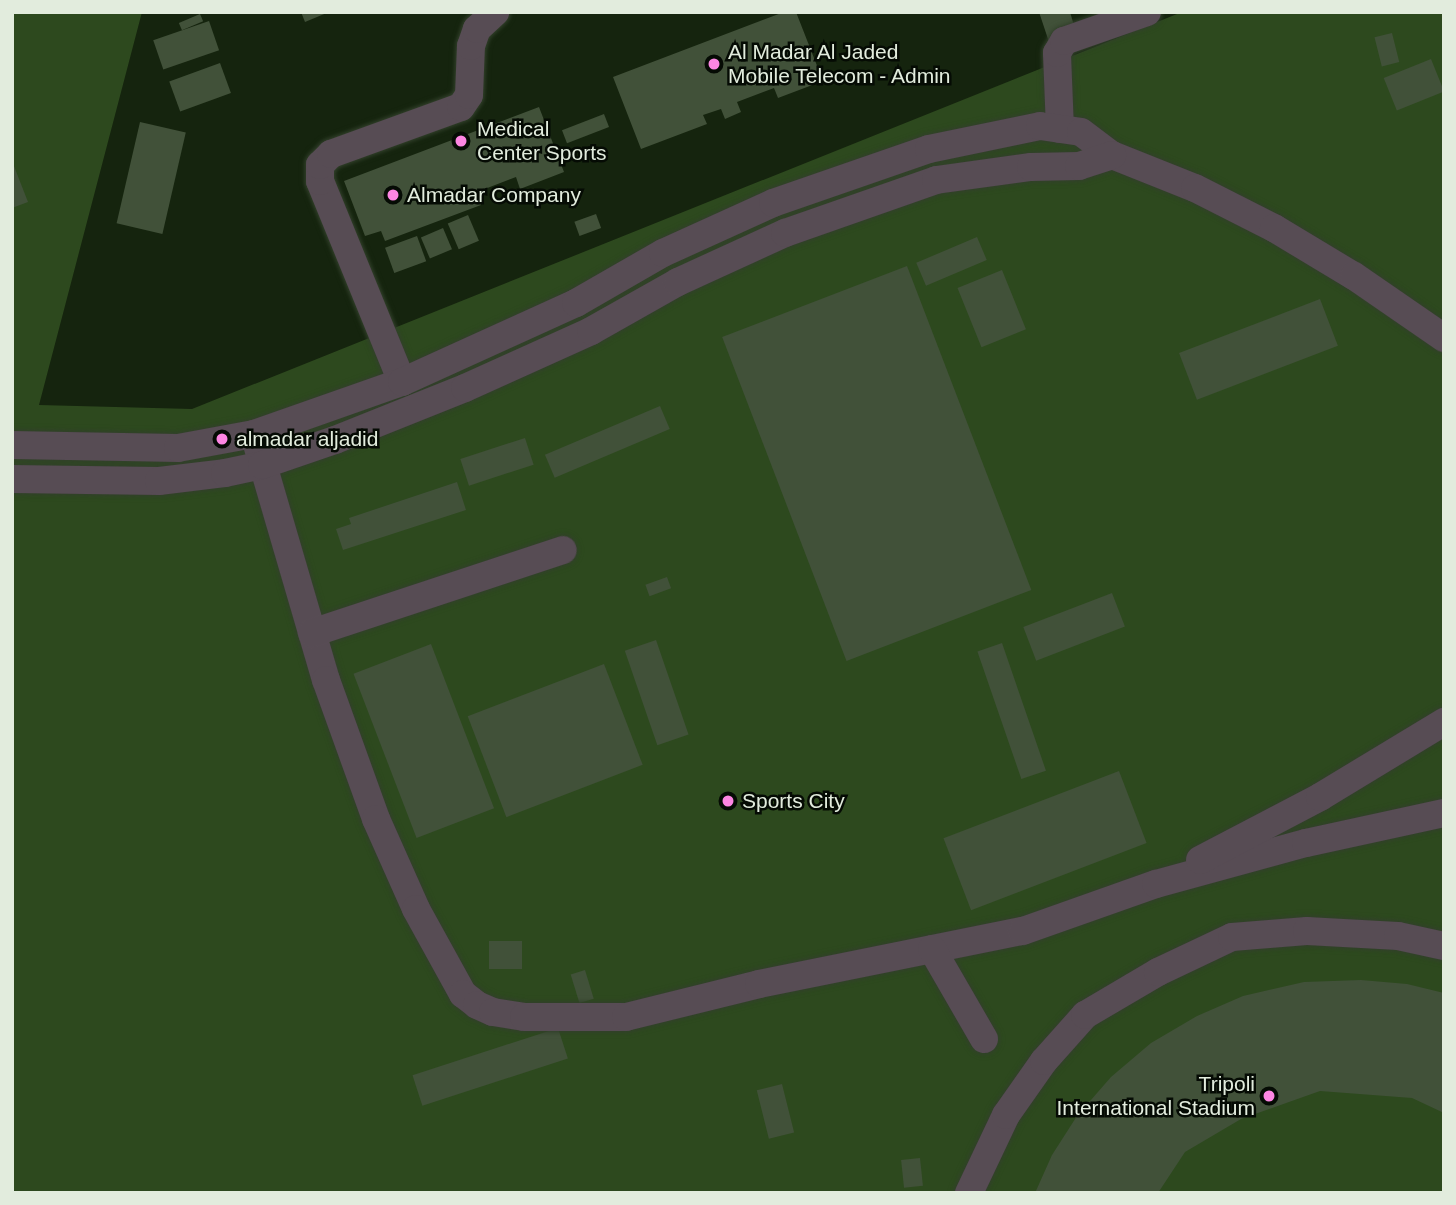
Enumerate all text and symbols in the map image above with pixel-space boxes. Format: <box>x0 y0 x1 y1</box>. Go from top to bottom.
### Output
place label: Al Madar Al Jaded Mobile Telecom - Admin <box>728 39 952 89</box>
marker: Al Madar Al Jaded Mobile Telecom - Admin <box>706 56 722 72</box>
place label: Medical Center Sports <box>477 116 607 166</box>
marker: Medical Center Sports <box>451 131 471 151</box>
place label: Almadar Company <box>407 182 581 208</box>
marker: Almadar Company <box>385 187 401 203</box>
place label: almadar aljadid <box>236 426 378 452</box>
marker: almadar aljadid <box>214 431 230 447</box>
place label: Sports City <box>742 788 845 814</box>
marker: Sports City <box>720 793 736 809</box>
place label: Tripoli International Stadium <box>1057 1071 1255 1121</box>
marker: Tripoli International Stadium <box>1261 1088 1277 1104</box>

